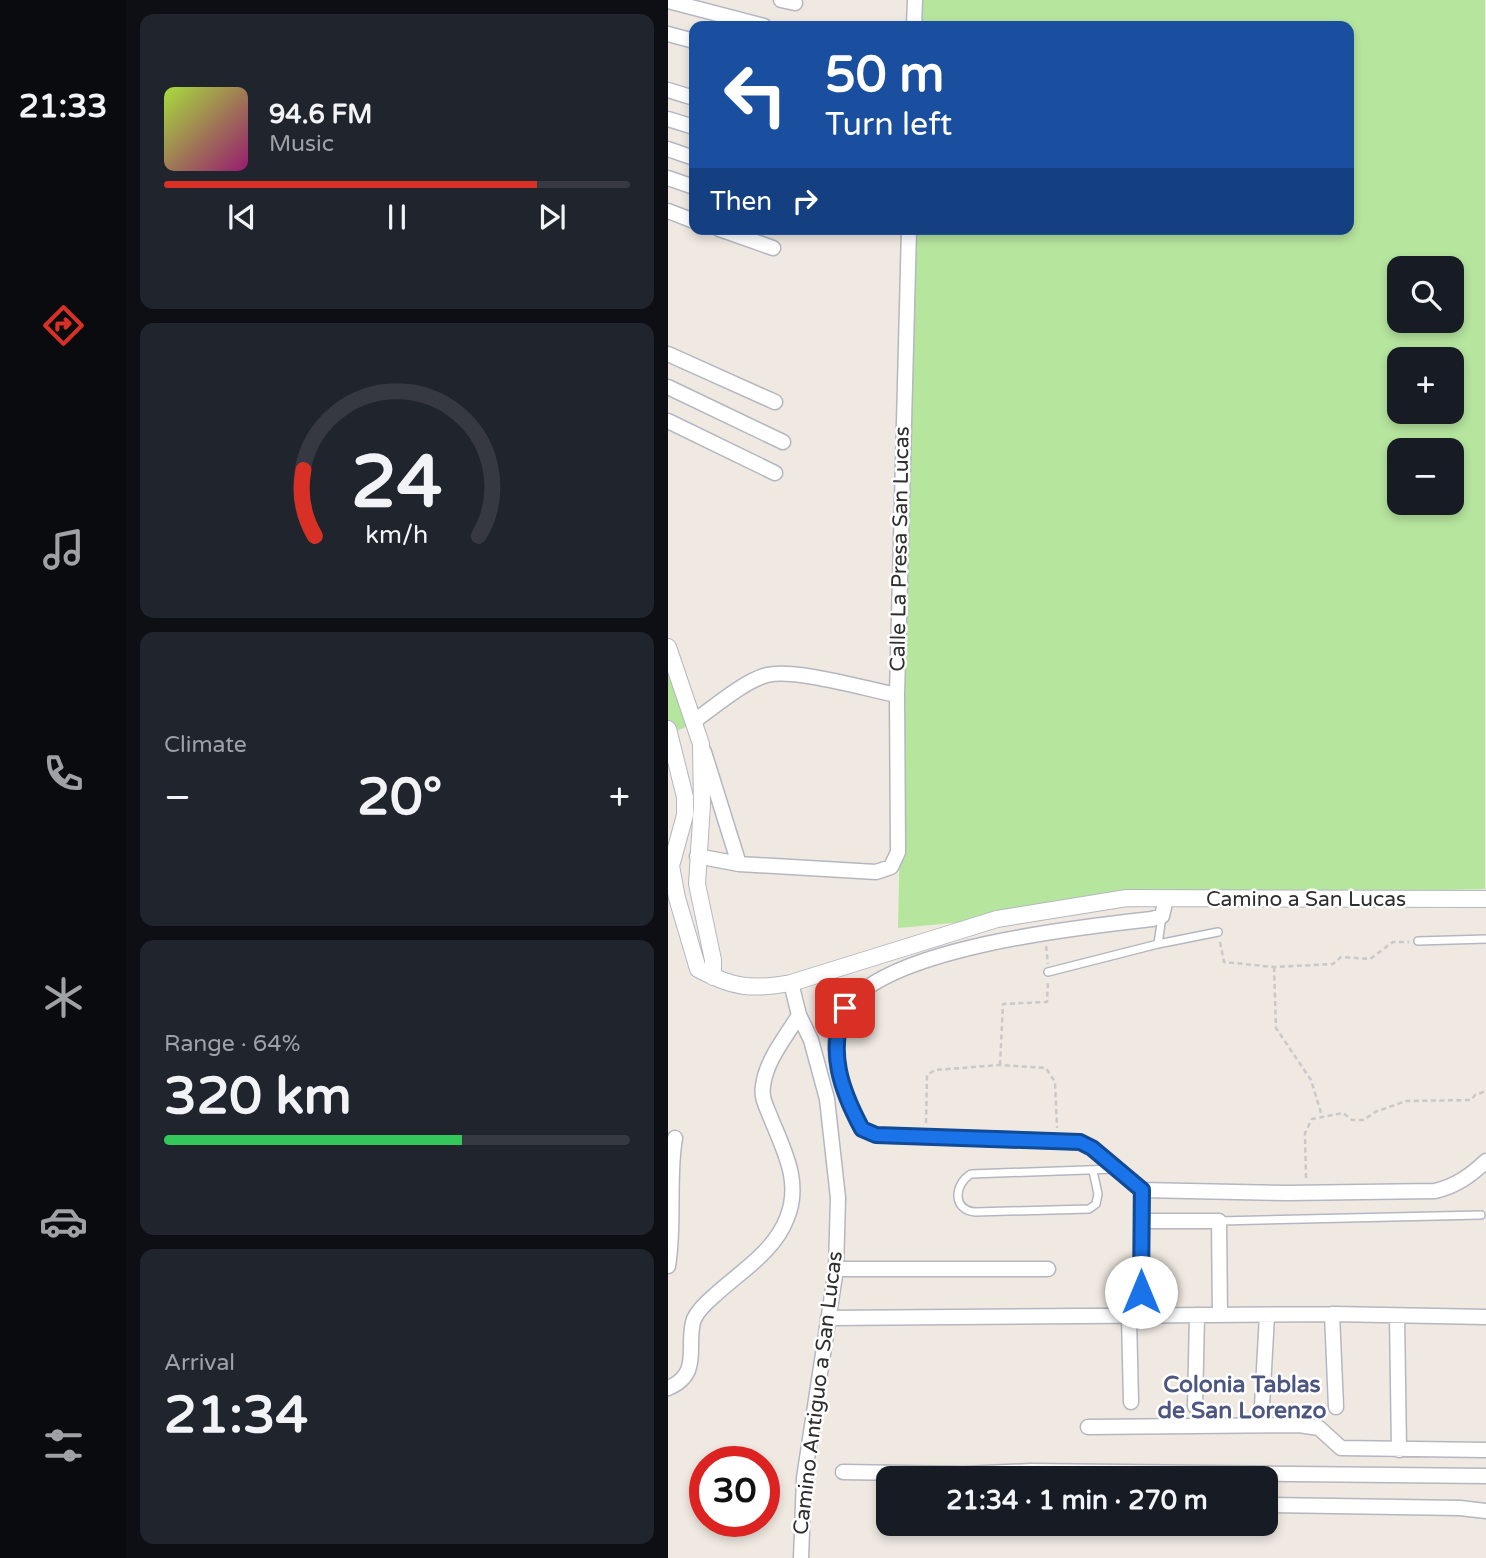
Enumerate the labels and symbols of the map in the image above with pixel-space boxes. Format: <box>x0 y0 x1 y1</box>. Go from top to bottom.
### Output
street label: Calle La Presa San Lucas <box>885 426 915 672</box>
street label: Camino a San Lucas <box>1206 887 1406 912</box>
pin <box>815 978 875 1038</box>
street label: Camino Antiguo a San Lucas <box>788 1250 848 1536</box>
position arrow <box>1104 1255 1178 1329</box>
district label: Colonia Tablas de San Lorenzo <box>1158 1371 1326 1425</box>
speed limit sign: 30 <box>689 1446 780 1537</box>

